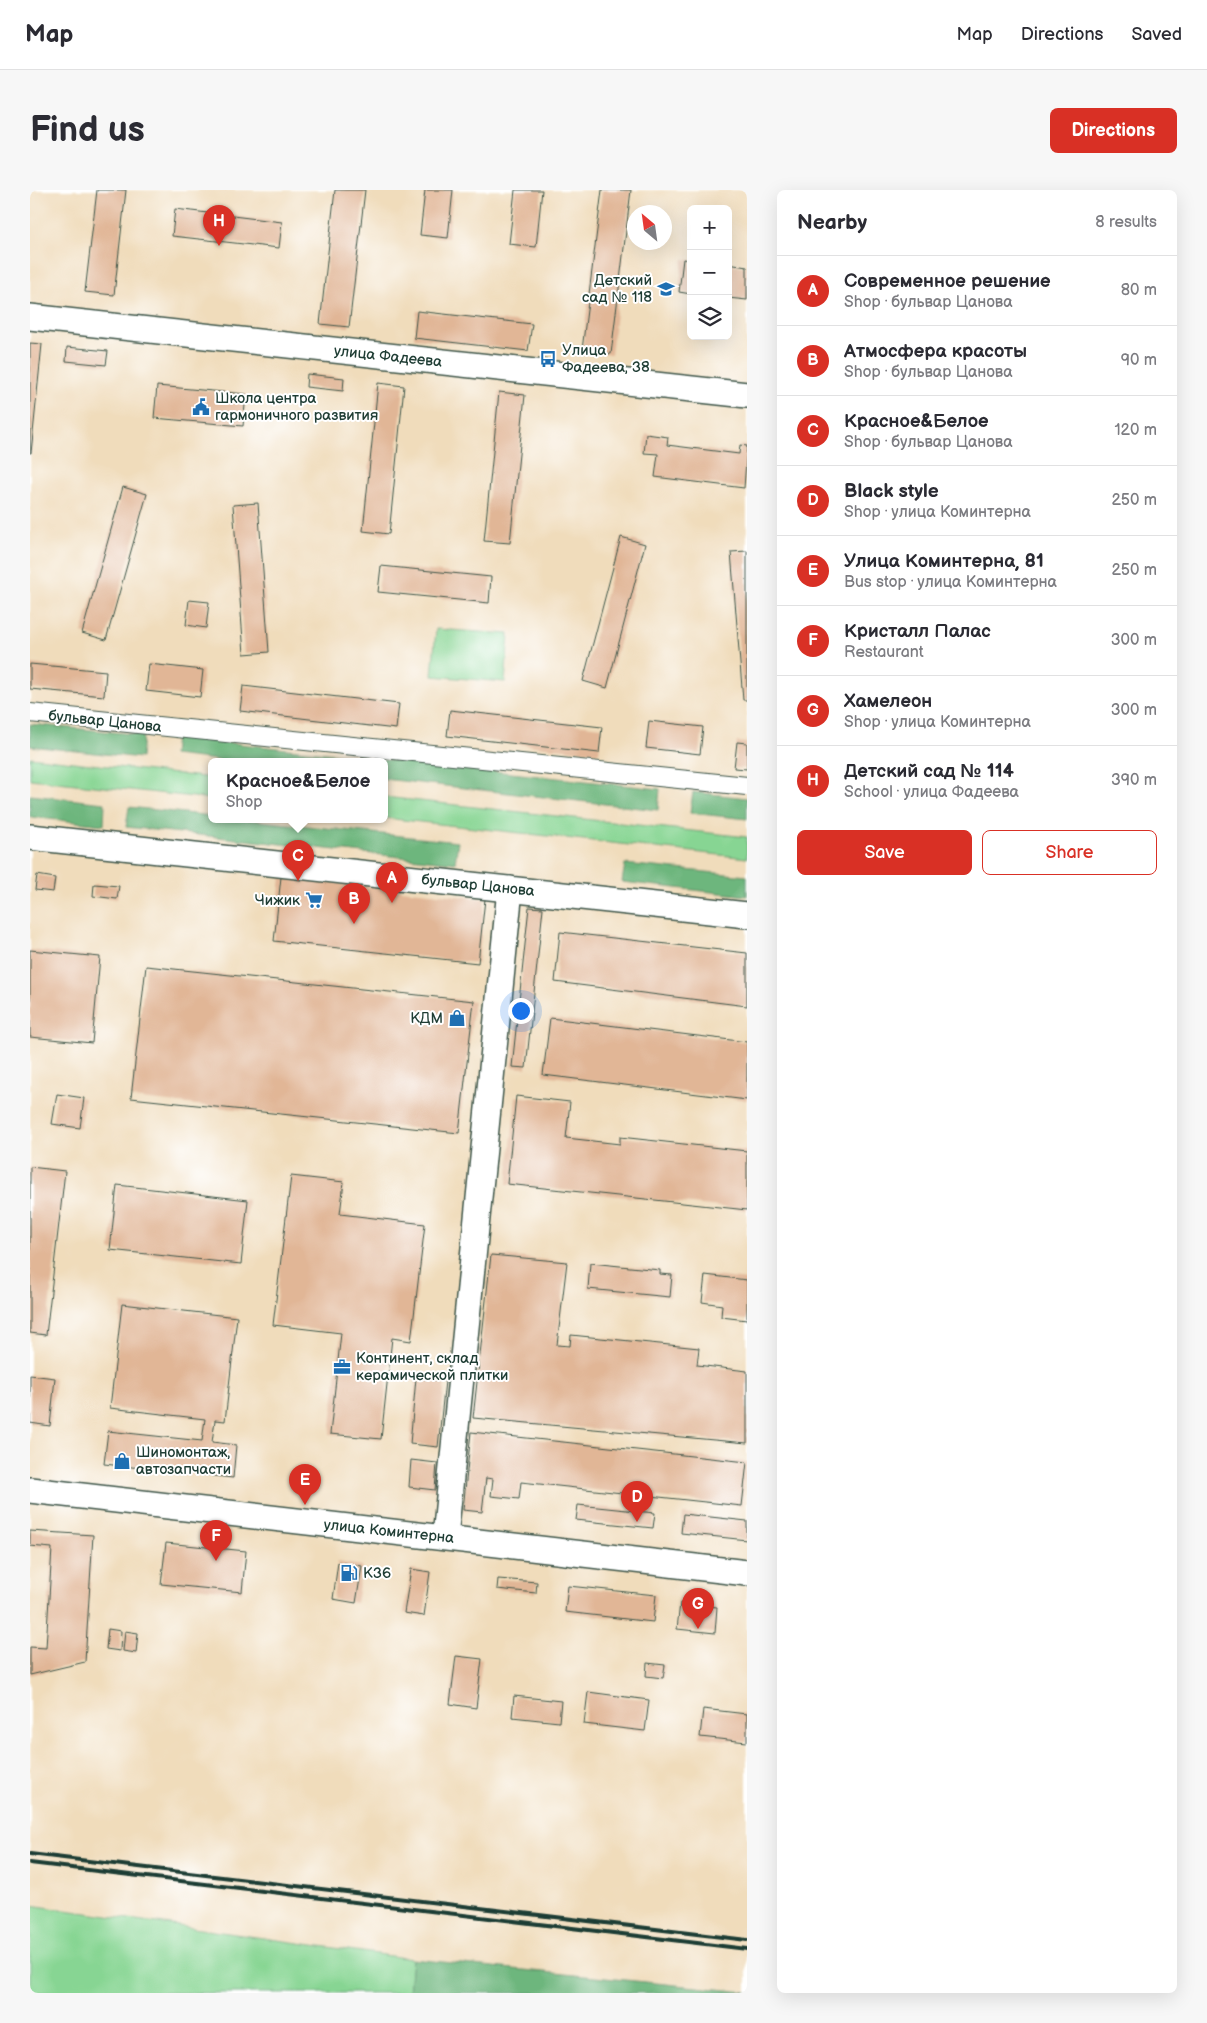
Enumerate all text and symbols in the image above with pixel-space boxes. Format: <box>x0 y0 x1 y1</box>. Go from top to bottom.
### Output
text: Map <box>25 20 73 49</box>
text: Map <box>957 24 993 45</box>
text: Directions <box>1021 24 1103 45</box>
text: Saved <box>1131 24 1182 45</box>
button: Directions <box>1050 108 1177 153</box>
text: Find us <box>30 109 145 152</box>
pin: H <box>203 205 235 246</box>
north arrow <box>627 205 672 250</box>
map controls <box>687 205 732 340</box>
button: + <box>687 205 732 250</box>
text: Nearby <box>797 210 867 235</box>
text: 8 results <box>1095 213 1157 232</box>
button: − <box>687 250 732 295</box>
text: Современное решение <box>844 270 1051 293</box>
place label: Детский сад № 118 <box>582 271 652 307</box>
school or university icon: Детский сад № 118 <box>656 279 676 299</box>
text: A <box>808 281 818 300</box>
text: 80 m <box>1121 281 1157 300</box>
text: Shop · бульвар Цанова <box>844 293 1013 312</box>
button: layers <box>687 295 732 340</box>
text: Атмосфера красоты <box>844 340 1027 363</box>
street label: улица Фадеева <box>333 341 443 372</box>
place label: Улица Фадеева, 38 <box>562 341 650 377</box>
bus stop icon: Улица Фадеева, 38 <box>538 349 558 369</box>
text: B <box>807 351 819 370</box>
text: 90 m <box>1121 351 1157 370</box>
text: Shop · бульвар Цанова <box>844 363 1013 382</box>
place label: Школа центра гармоничного развития <box>215 389 378 425</box>
public building icon: Школа центра гармоничного развития <box>191 397 211 417</box>
text: Красное&Белое <box>844 410 989 433</box>
text: C <box>807 421 819 440</box>
text: 120 m <box>1114 421 1157 440</box>
text: Shop · бульвар Цанова <box>844 433 1013 452</box>
text: Black style <box>844 480 939 503</box>
text: D <box>807 491 819 510</box>
text: 250 m <box>1111 491 1157 510</box>
text: Shop · улица Коминтерна <box>844 503 1031 522</box>
text: Улица Коминтерна, 81 <box>844 550 1044 573</box>
text: E <box>808 561 818 580</box>
text: 250 m <box>1111 561 1157 580</box>
text: Bus stop · улица Коминтерна <box>844 573 1057 592</box>
text: Кристалл Палас <box>844 620 991 643</box>
text: F <box>808 631 818 650</box>
text: 300 m <box>1111 631 1157 650</box>
text: Restaurant <box>844 643 924 662</box>
text: Хамелеон <box>844 690 932 713</box>
text: G <box>807 701 819 720</box>
text: 300 m <box>1111 701 1157 720</box>
street label: бульвар Цанова <box>47 706 163 737</box>
text: Shop · улица Коминтерна <box>844 713 1031 732</box>
popup <box>208 758 388 823</box>
text: Детский сад № 114 <box>844 760 1014 783</box>
text: Красное&Белое <box>226 770 370 793</box>
text: H <box>807 771 819 790</box>
text: 390 m <box>1111 771 1157 790</box>
text: School · улица Фадеева <box>844 783 1019 802</box>
text: Shop <box>226 793 263 812</box>
button: Save <box>797 830 972 875</box>
button: Share <box>982 830 1157 875</box>
pin: C <box>282 840 314 881</box>
pin: A <box>376 862 408 903</box>
street label: бульвар Цанова <box>420 870 536 901</box>
pin: B <box>338 883 370 924</box>
supermarket icon: Чижик <box>304 890 324 910</box>
place label: Чижик <box>255 891 300 910</box>
your location <box>508 998 534 1024</box>
shop icon: КДМ <box>447 1008 467 1028</box>
place label: КДМ <box>410 1009 443 1028</box>
place label: Континент, склад керамической плитки <box>356 1349 508 1385</box>
office icon: Континент, склад керамической плитки <box>332 1357 352 1377</box>
place label: Шиномонтаж, автозапчасти <box>136 1443 231 1479</box>
shop icon: Шиномонтаж, автозапчасти <box>112 1451 132 1471</box>
pin: E <box>289 1464 321 1505</box>
pin: D <box>621 1481 653 1522</box>
street label: улица Коминтерна <box>323 1515 455 1548</box>
pin: F <box>200 1520 232 1561</box>
fuel station icon: К36 <box>339 1563 359 1583</box>
place label: К36 <box>363 1564 391 1583</box>
pin: G <box>682 1588 714 1629</box>

